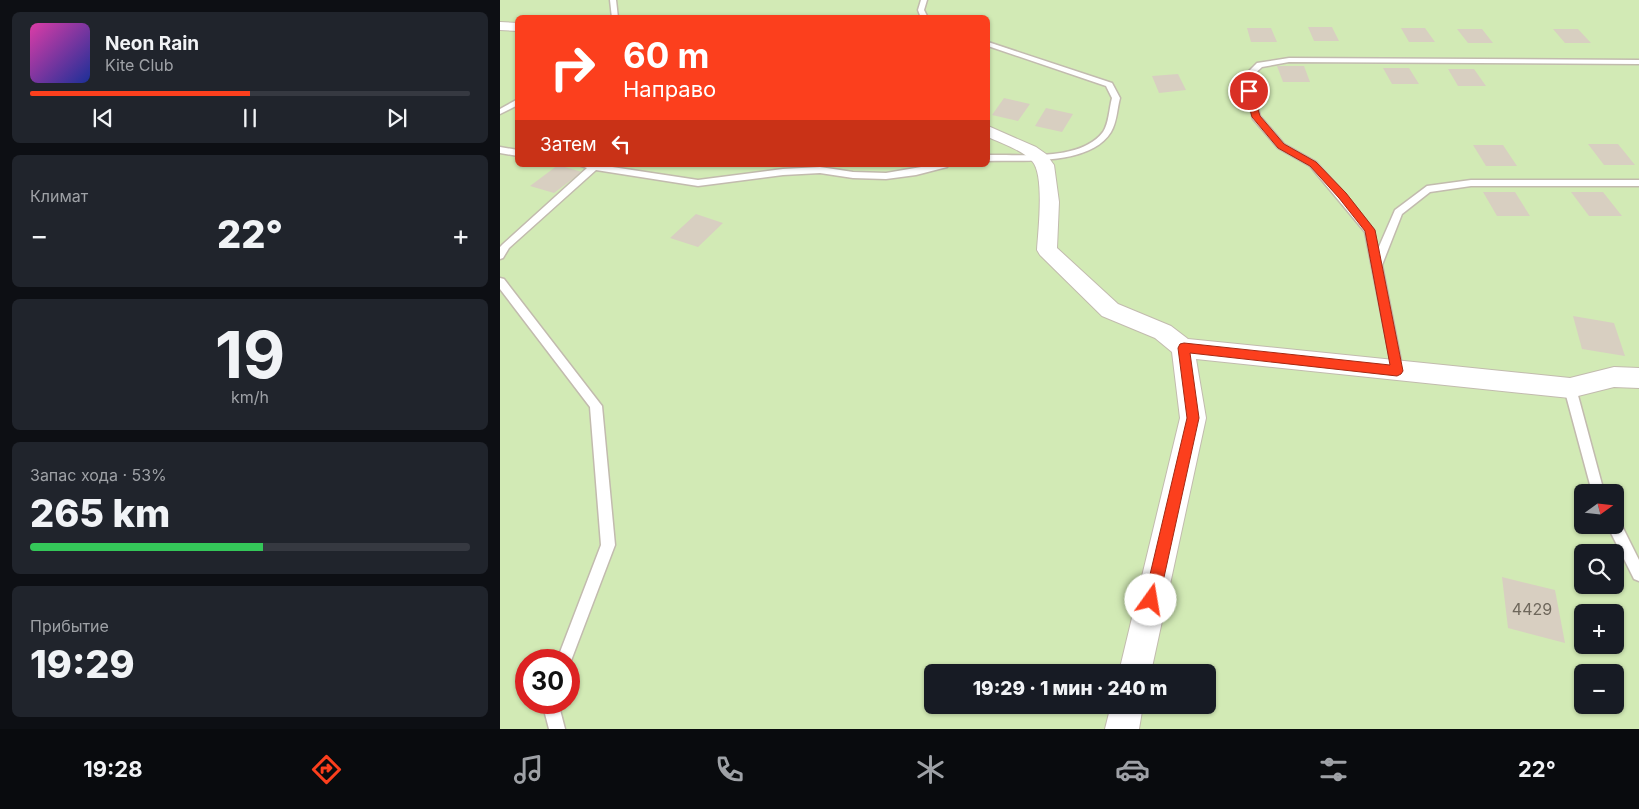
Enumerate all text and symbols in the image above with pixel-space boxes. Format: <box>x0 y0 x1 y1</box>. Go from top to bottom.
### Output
text: Neon Rain <box>105 32 199 55</box>
text: 60 m <box>623 34 710 76</box>
icon: right <box>540 35 605 100</box>
text: Kite Club <box>105 55 174 75</box>
pin <box>1228 70 1270 112</box>
text: Направо <box>623 76 716 102</box>
icon: arrive <box>1235 77 1263 105</box>
icon: previous <box>89 104 117 132</box>
icon: pause <box>236 104 264 132</box>
icon: next <box>383 104 411 132</box>
icon: left <box>607 130 635 158</box>
text: Затем <box>540 133 597 156</box>
text: Климат <box>30 186 88 206</box>
text: 22° <box>217 211 283 257</box>
text: − <box>30 218 49 252</box>
text: + <box>451 218 470 252</box>
text: 19 <box>215 315 285 394</box>
text: km/h <box>231 387 269 407</box>
text: Запас хода · 53% <box>30 465 167 485</box>
north arrow <box>1574 484 1624 534</box>
map controls <box>1574 484 1624 714</box>
text: 265 km <box>30 490 170 536</box>
button: search <box>1574 544 1624 594</box>
position arrow <box>1124 573 1176 625</box>
house number: 4429 <box>1512 599 1552 619</box>
button: + <box>1574 604 1624 654</box>
text: Прибытие <box>30 616 109 636</box>
text: 19:29 <box>30 641 135 687</box>
speed limit sign: 30 <box>515 649 580 714</box>
button: − <box>1574 664 1624 714</box>
text: 19:29 · 1 мин · 240 m <box>973 677 1167 700</box>
icon: directions <box>309 752 344 787</box>
icon: music <box>511 752 546 787</box>
icon: phone <box>712 752 747 787</box>
icon: climate <box>913 752 948 787</box>
icon: car <box>1115 752 1150 787</box>
icon: filters <box>1316 752 1351 787</box>
text: 19:28 <box>83 756 143 782</box>
text: 22° <box>1518 756 1556 782</box>

